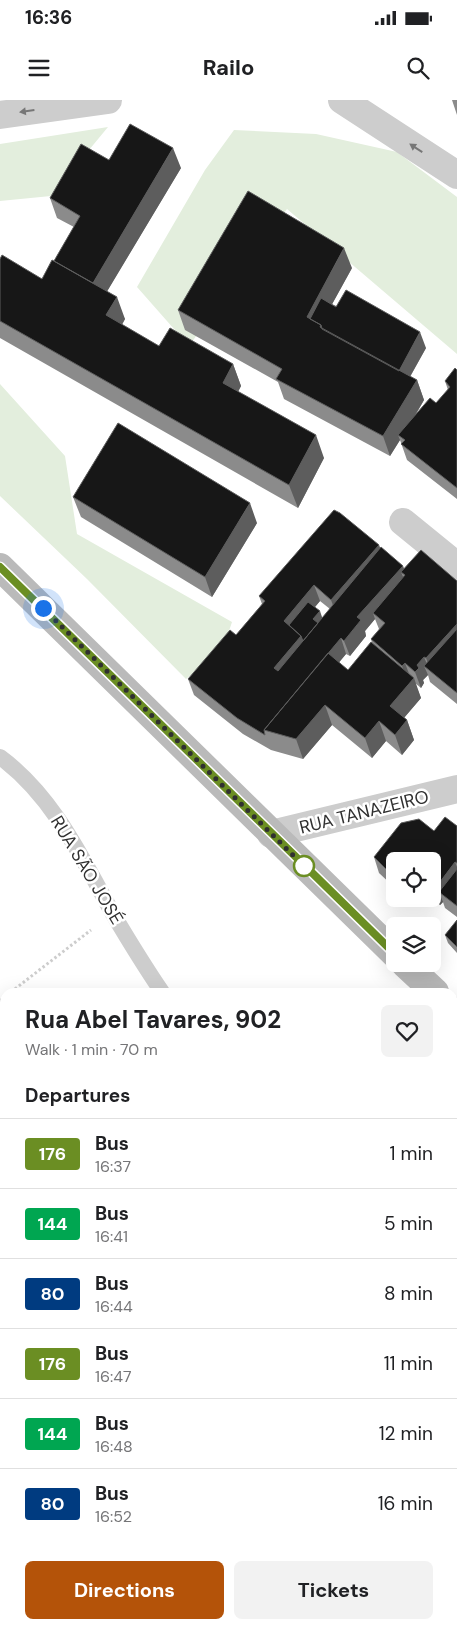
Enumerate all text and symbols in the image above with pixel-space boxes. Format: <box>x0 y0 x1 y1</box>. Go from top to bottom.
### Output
text: 16:36 <box>25 5 72 30</box>
text: Railo <box>203 53 254 82</box>
icon: menu <box>25 54 53 82</box>
icon: search <box>404 54 432 82</box>
one-way arrow <box>19 107 35 115</box>
one-way arrow <box>410 143 423 153</box>
your location <box>31 596 56 621</box>
street label: RUA TANAZEIRO <box>297 784 431 840</box>
street label: RUA SÃO JOSÉ <box>45 811 129 929</box>
map controls <box>386 852 441 972</box>
button: locate <box>386 852 441 907</box>
unlabelled marker <box>293 855 315 877</box>
button: layers <box>386 917 441 972</box>
text: Rua Abel Tavares, 902 <box>25 1004 281 1035</box>
button: heart <box>381 1005 433 1057</box>
text: Walk · 1 min · 70 m <box>25 1039 158 1060</box>
text: Departures <box>25 1083 130 1108</box>
text: Bus <box>95 1131 129 1156</box>
text: 1 min <box>390 1141 433 1166</box>
text: 176 <box>39 1142 66 1166</box>
text: 16:37 <box>95 1156 131 1177</box>
text: Bus <box>95 1201 129 1226</box>
text: 5 min <box>384 1211 433 1236</box>
text: 144 <box>38 1212 67 1236</box>
text: 16:41 <box>95 1226 128 1247</box>
text: Bus <box>95 1271 129 1296</box>
text: 8 min <box>384 1281 433 1306</box>
text: 80 <box>40 1282 65 1306</box>
text: 16:44 <box>95 1296 133 1317</box>
text: Bus <box>95 1341 129 1366</box>
text: 11 min <box>384 1351 433 1376</box>
text: 176 <box>39 1352 66 1376</box>
text: 16:47 <box>95 1366 132 1387</box>
text: Bus <box>95 1411 129 1436</box>
text: 12 min <box>379 1421 433 1446</box>
text: 144 <box>38 1422 67 1446</box>
text: 16:48 <box>95 1436 133 1457</box>
text: Bus <box>95 1481 129 1506</box>
text: 16 min <box>378 1491 433 1516</box>
text: 80 <box>40 1492 65 1516</box>
text: 16:52 <box>95 1506 132 1527</box>
button: Directions <box>25 1561 224 1619</box>
button: Tickets <box>234 1561 433 1619</box>

